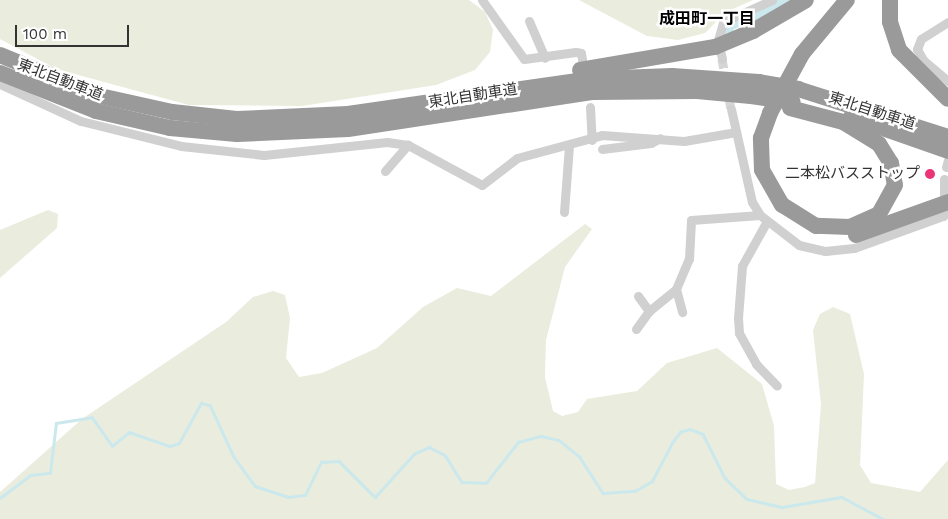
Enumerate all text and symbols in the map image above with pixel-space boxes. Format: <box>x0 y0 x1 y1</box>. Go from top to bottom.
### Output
district label: 成田町一丁目 <box>659 9 755 29</box>
scale bar <box>18 15 131 47</box>
text: 100 m <box>23 25 67 43</box>
street label: 東北自動車道 <box>15 55 105 105</box>
street label: 東北自動車道 <box>427 80 519 112</box>
street label: 東北自動車道 <box>826 89 918 133</box>
place label: 二本松バスストップ <box>785 165 920 183</box>
marker: 二本松バスストップ <box>924 168 936 180</box>

